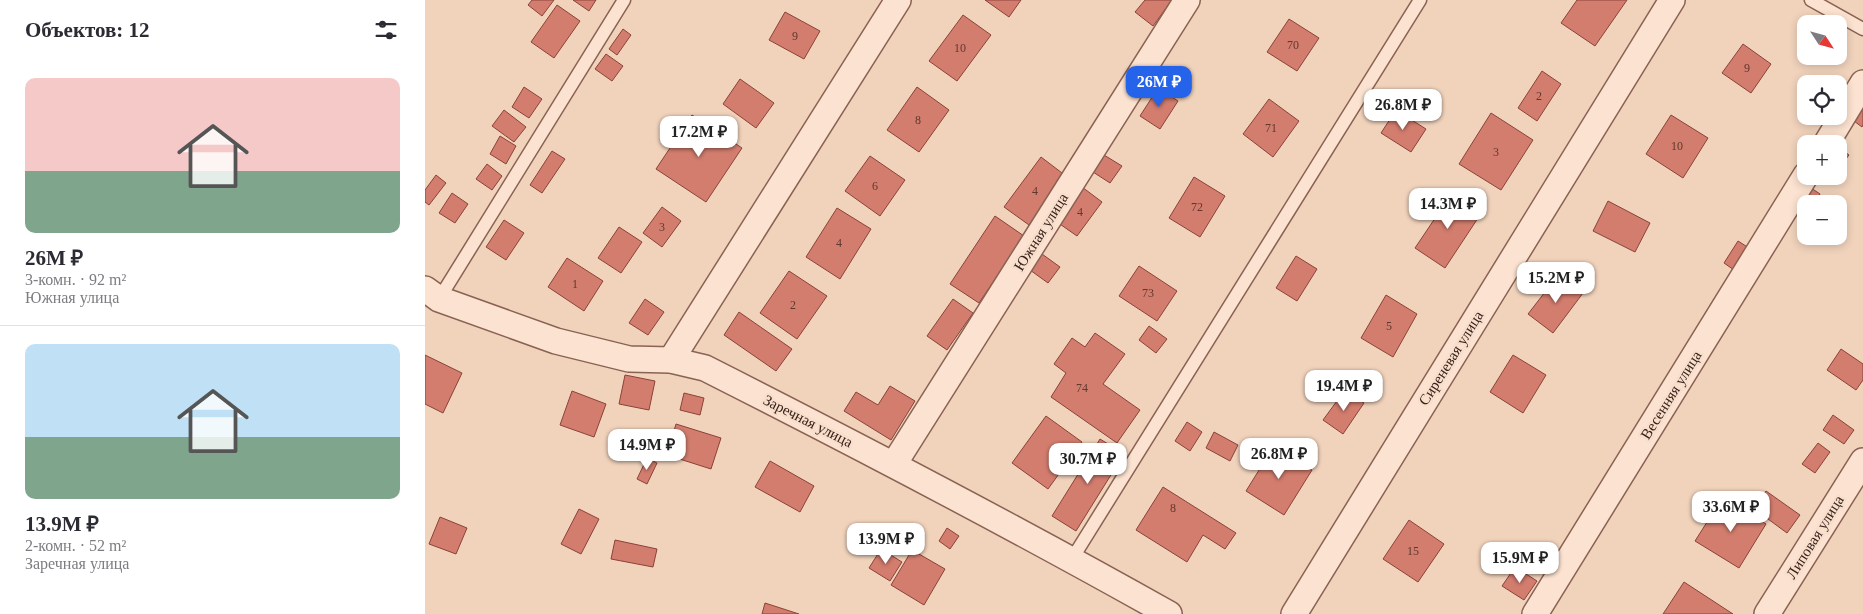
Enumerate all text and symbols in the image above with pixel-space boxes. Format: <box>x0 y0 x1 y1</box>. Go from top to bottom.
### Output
north arrow <box>1797 15 1847 65</box>
map controls <box>1797 15 1847 245</box>
icon: filters <box>372 16 400 44</box>
text: Объектов: 12 <box>25 18 150 42</box>
house number: 9 <box>792 29 798 43</box>
house number: 70 <box>1287 38 1299 52</box>
house number: 10 <box>954 41 966 55</box>
house number: 9 <box>1744 61 1750 75</box>
pin: 26M ₽ <box>1124 66 1194 108</box>
text: 26M ₽ <box>1137 73 1181 90</box>
button: locate <box>1797 75 1847 125</box>
pin: 26.8M ₽ <box>1357 88 1449 131</box>
house number: 2 <box>1536 89 1542 103</box>
text: 26.8M ₽ <box>1375 96 1431 113</box>
icon: home <box>168 111 258 201</box>
house number: 8 <box>915 113 921 127</box>
pin: 17.2M ₽ <box>653 116 745 158</box>
house number: 71 <box>1265 121 1277 135</box>
text: 17.2M ₽ <box>671 123 727 140</box>
button: + <box>1797 135 1847 185</box>
house number: 10 <box>1671 139 1683 153</box>
house number: 3 <box>1493 145 1499 159</box>
house number: 6 <box>872 179 878 193</box>
house number: 4 <box>1032 184 1038 198</box>
pin: 14.3M ₽ <box>1402 188 1494 230</box>
street label: Южная улица <box>1011 190 1071 274</box>
text: 14.3M ₽ <box>1420 195 1476 212</box>
button: − <box>1797 195 1847 245</box>
house number: 72 <box>1191 200 1203 214</box>
house number: 4 <box>1077 205 1083 219</box>
house number: 3 <box>659 220 665 234</box>
house number: 4 <box>836 236 842 250</box>
text: 26M ₽ <box>25 246 83 270</box>
pin: 15.2M ₽ <box>1510 262 1602 304</box>
text: 15.2M ₽ <box>1528 269 1584 286</box>
text: 3-комн. · 92 m² <box>25 271 126 288</box>
house number: 1 <box>572 277 578 291</box>
house number: 73 <box>1142 286 1154 300</box>
text: Южная улица <box>25 289 119 306</box>
house number: 2 <box>790 298 796 312</box>
street label: Сиреневая улица <box>1416 308 1487 408</box>
house number: 5 <box>1386 319 1392 333</box>
street label: Весенняя улица <box>1637 348 1705 442</box>
pin: 19.4M ₽ <box>1298 370 1390 412</box>
icon: home <box>168 376 258 466</box>
text: 19.4M ₽ <box>1316 377 1372 394</box>
house number: 74 <box>1076 381 1088 395</box>
street label: Заречная улица <box>761 392 856 450</box>
pin: 14.9M ₽ <box>601 428 693 471</box>
text: 14.9M ₽ <box>619 436 675 453</box>
pin: 26.8M ₽ <box>1233 438 1325 480</box>
pin: 30.7M ₽ <box>1042 442 1134 485</box>
text: 26.8M ₽ <box>1251 445 1307 462</box>
text: 30.7M ₽ <box>1060 450 1116 467</box>
pin: 33.6M ₽ <box>1685 490 1777 533</box>
street label: Липовая улица <box>1783 492 1847 582</box>
text: 33.6M ₽ <box>1703 498 1759 515</box>
house number: 8 <box>1170 501 1176 515</box>
text: 13.9M ₽ <box>25 512 99 536</box>
pin: 13.9M ₽ <box>840 522 932 565</box>
text: 13.9M ₽ <box>858 530 914 547</box>
text: 2-комн. · 52 m² <box>25 537 126 554</box>
pin: 15.9M ₽ <box>1474 542 1566 584</box>
house number: 15 <box>1407 544 1419 558</box>
text: 15.9M ₽ <box>1492 549 1548 566</box>
text: Заречная улица <box>25 555 129 572</box>

